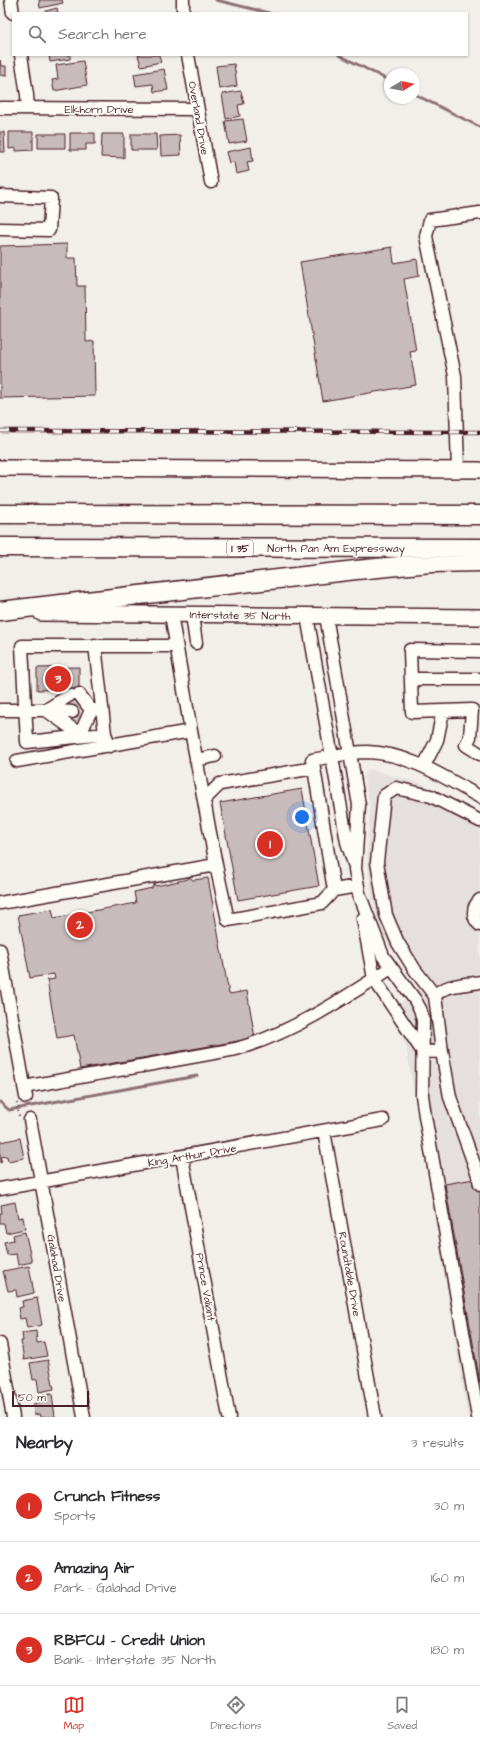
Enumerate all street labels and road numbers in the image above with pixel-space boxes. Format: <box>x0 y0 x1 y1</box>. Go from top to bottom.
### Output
street label: Overland Drive <box>185 80 212 156</box>
street label: Elkhorn Drive <box>64 102 134 117</box>
road number: I 35 <box>227 540 253 556</box>
street label: North Pan Am Expressway <box>267 541 405 557</box>
street label: Interstate 35 North <box>189 607 291 624</box>
street label: King Arthur Drive <box>147 1140 238 1172</box>
street label: Roundtable Drive <box>335 1231 364 1318</box>
street label: Galahad Drive <box>43 1233 70 1303</box>
street label: Prince Valiant <box>192 1252 219 1323</box>

